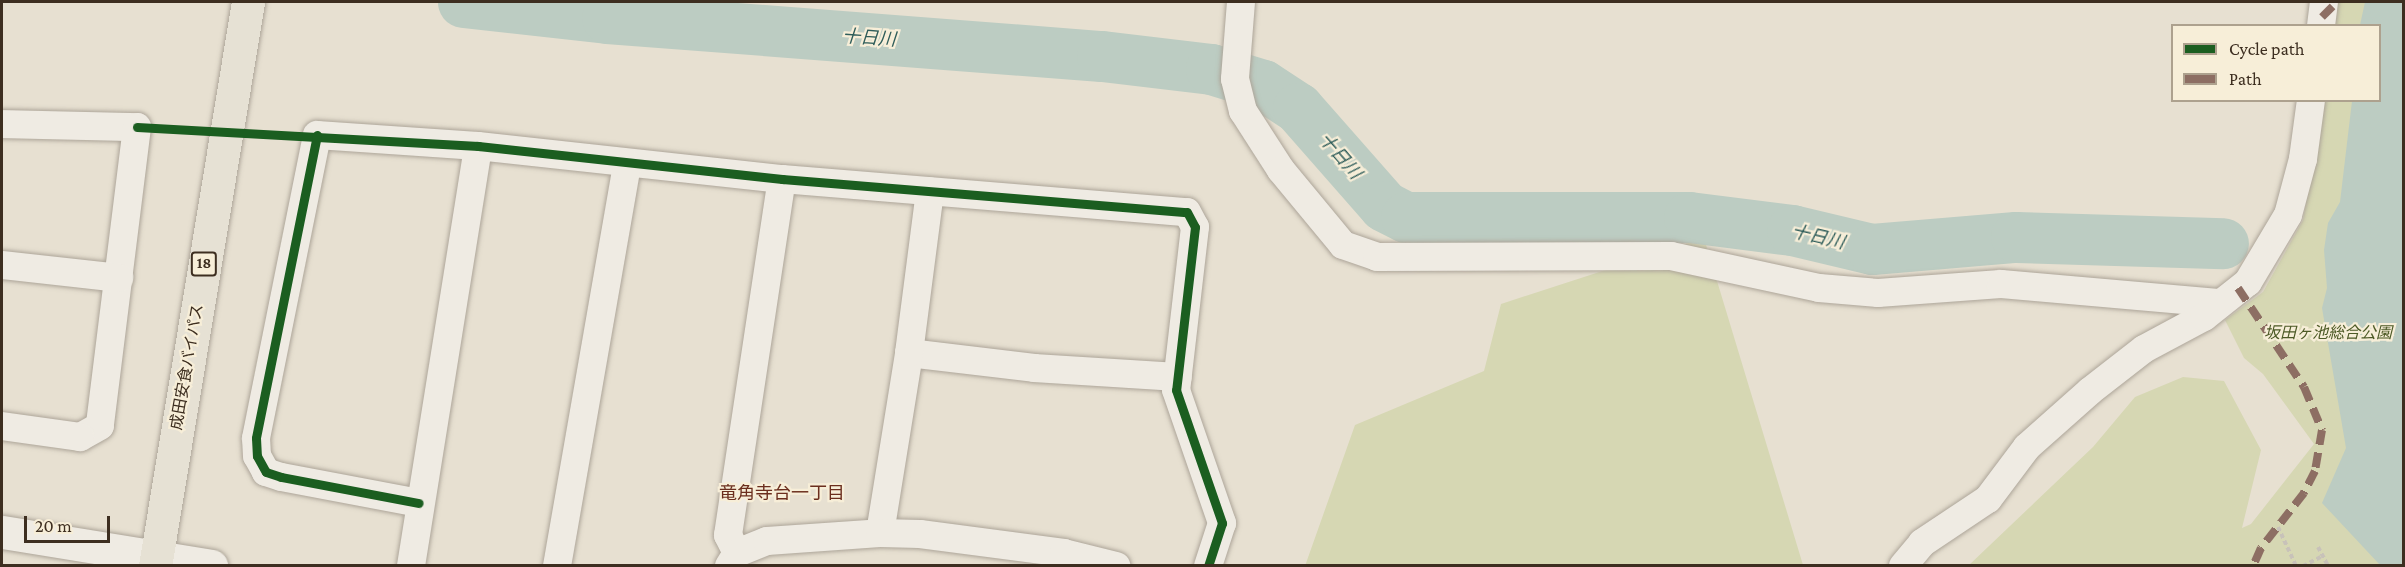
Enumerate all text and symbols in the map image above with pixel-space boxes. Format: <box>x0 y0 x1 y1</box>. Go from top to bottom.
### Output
legend <box>2171 24 2381 102</box>
water label: 十日川 <box>841 25 897 51</box>
text: Cycle path <box>2229 39 2304 59</box>
text: Path <box>2229 69 2262 89</box>
water label: 十日川 <box>1314 129 1366 183</box>
water label: 十日川 <box>1789 220 1847 254</box>
road number: 18 <box>190 252 218 276</box>
street label: 成田安食バイパス <box>166 302 208 432</box>
park label: 坂田ヶ池総合公園 <box>2264 323 2392 343</box>
district label: 竜角寺台一丁目 <box>719 482 845 504</box>
scale bar <box>27 504 112 542</box>
text: 20 m <box>35 516 72 536</box>

